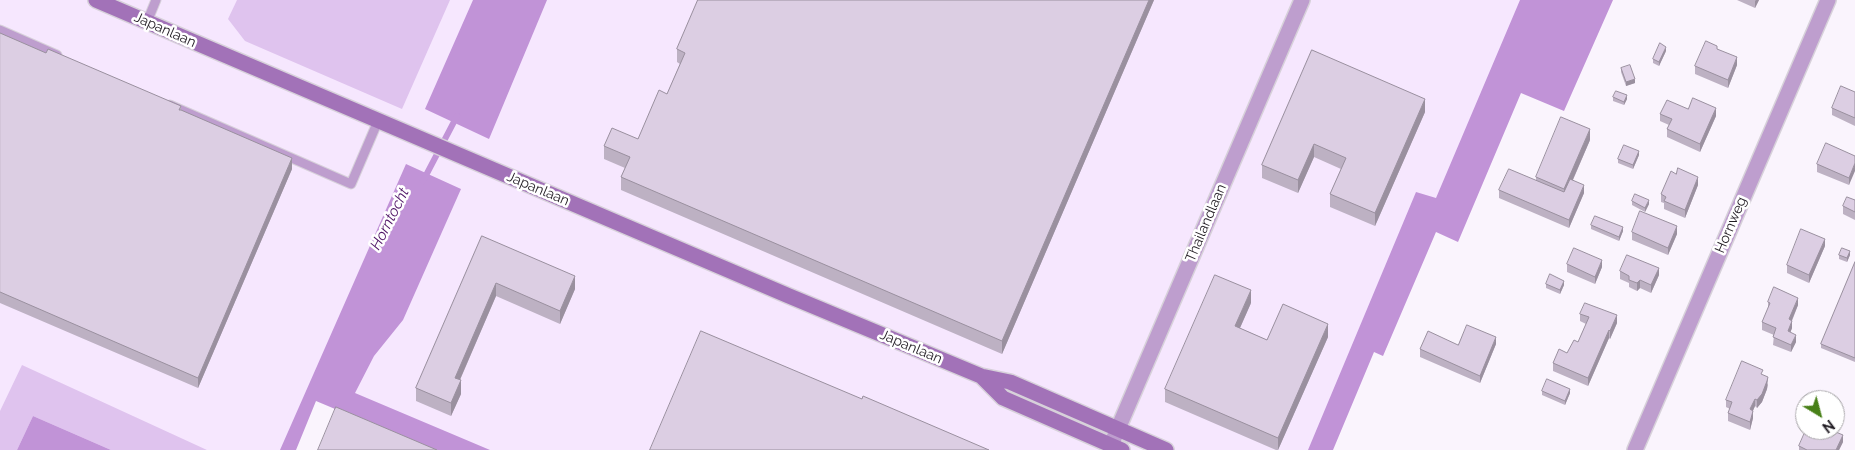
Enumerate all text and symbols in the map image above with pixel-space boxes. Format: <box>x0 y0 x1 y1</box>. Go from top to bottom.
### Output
street label: Japanlaan <box>131 9 199 51</box>
street label: Japanlaan <box>504 168 572 210</box>
street label: Thailandlaan <box>1182 182 1230 264</box>
water label: Horntocht <box>367 185 413 253</box>
street label: Hornweg <box>1712 194 1750 256</box>
street label: Japanlaan <box>877 326 945 368</box>
north arrow <box>1795 390 1845 440</box>
text: N <box>1819 417 1838 436</box>

